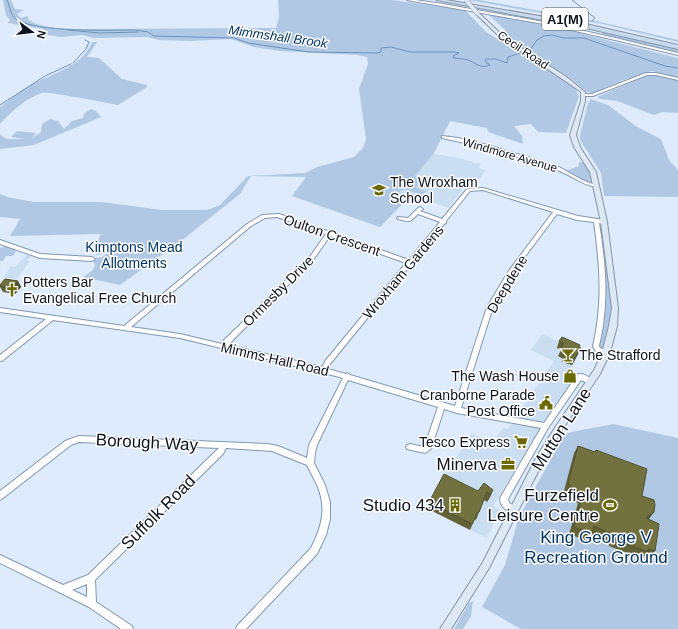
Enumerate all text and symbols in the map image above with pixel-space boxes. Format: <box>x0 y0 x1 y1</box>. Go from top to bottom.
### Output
road number: A1(M) <box>542 8 588 30</box>
north arrow <box>12 12 52 52</box>
water label: Mimmshall Brook <box>228 22 330 51</box>
street label: Cecil Road <box>495 28 551 72</box>
text: N <box>35 29 48 40</box>
street label: Windmore Avenue <box>461 135 559 175</box>
place label: The Wroxham School <box>390 174 478 206</box>
school or university icon: The Wroxham School <box>371 182 387 198</box>
street label: Oulton Crescent <box>282 211 383 259</box>
street label: Wroxham Gardens <box>359 222 447 322</box>
park label: Kimptons Mead Allotments <box>85 239 183 271</box>
street label: Ormesby Drive <box>239 252 317 330</box>
street label: Deepdene <box>484 252 531 316</box>
place label: Potters Bar Evangelical Free Church <box>23 274 176 306</box>
church icon: Potters Bar Evangelical Free Church <box>4 282 20 298</box>
street label: Mimms Hall Road <box>219 339 331 379</box>
bar icon: The Strafford <box>560 347 576 363</box>
place label: The Strafford <box>579 347 660 363</box>
place label: The Wash House <box>451 368 559 384</box>
shop icon: The Wash House <box>562 368 578 384</box>
street label: Mutton Lane <box>528 384 595 474</box>
place label: Cranborne Parade Post Office <box>420 387 535 419</box>
public building icon: Cranborne Parade Post Office <box>538 395 554 411</box>
street label: Borough Way <box>95 430 199 455</box>
place label: Tesco Express <box>419 434 510 450</box>
supermarket icon: Tesco Express <box>513 434 529 450</box>
place label: Minerva <box>437 455 498 474</box>
office icon: Minerva <box>500 456 516 472</box>
street label: Suffolk Road <box>117 471 199 553</box>
place label: Furzefield Leisure Centre <box>487 486 599 525</box>
place label: Studio 434 <box>363 496 444 515</box>
building icon: Studio 434 <box>447 497 463 513</box>
sports icon: Furzefield Leisure Centre <box>602 497 618 513</box>
park label: King George V Recreation Ground <box>524 528 668 567</box>

